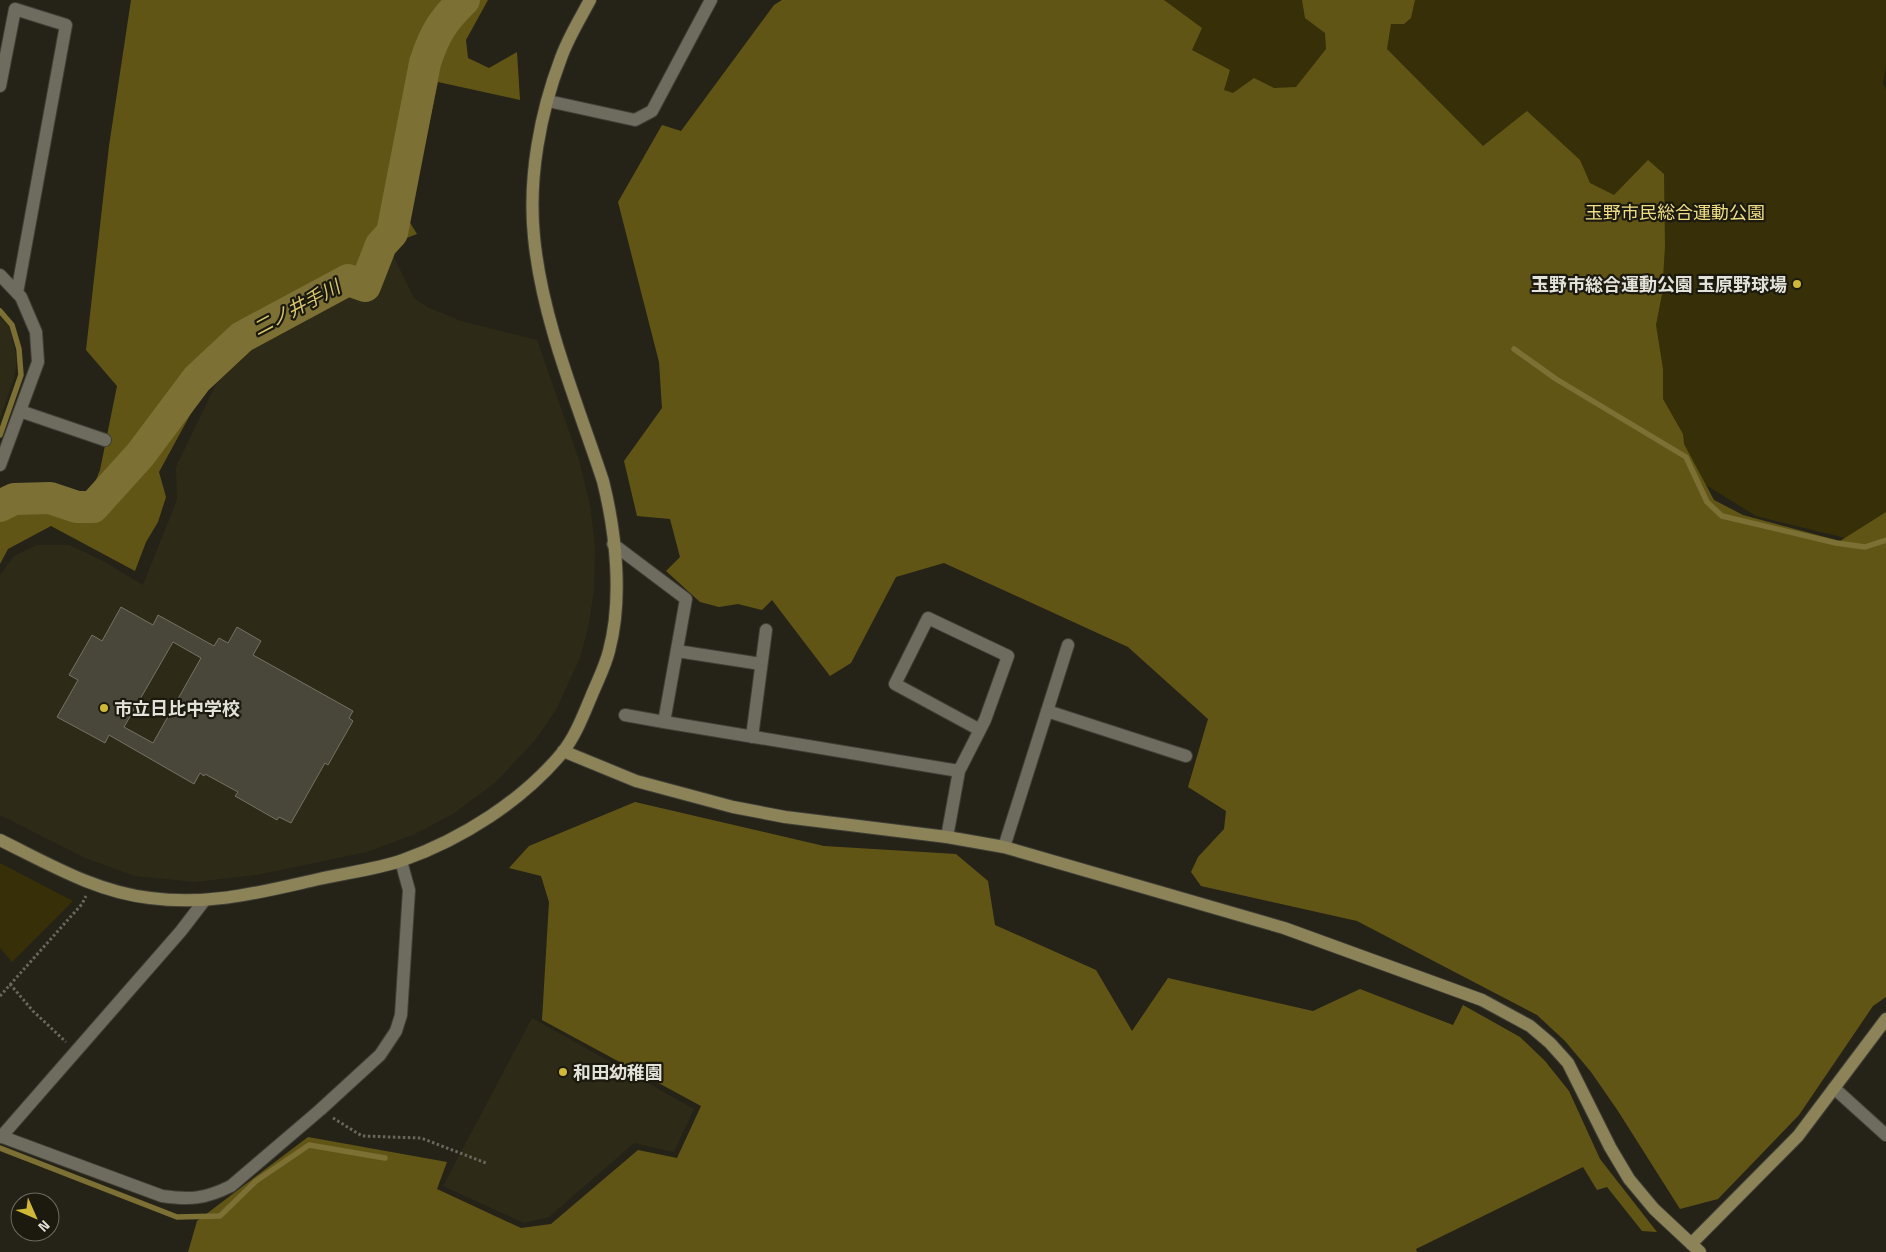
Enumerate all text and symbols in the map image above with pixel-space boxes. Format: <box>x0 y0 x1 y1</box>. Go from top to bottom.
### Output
park label: 玉野市民総合運動公園 <box>1585 199 1765 226</box>
water label: 二ノ井手川 <box>247 271 347 342</box>
place label: 玉野市総合運動公園 玉原野球場 <box>1531 271 1787 298</box>
marker: 玉野市総合運動公園 玉原野球場 <box>1791 278 1803 290</box>
place label: 市立日比中学校 <box>114 695 240 722</box>
marker: 市立日比中学校 <box>98 702 110 714</box>
place label: 和田幼稚園 <box>573 1059 663 1086</box>
marker: 和田幼稚園 <box>557 1066 569 1078</box>
north arrow <box>10 1192 60 1242</box>
text: N <box>34 1216 55 1237</box>

